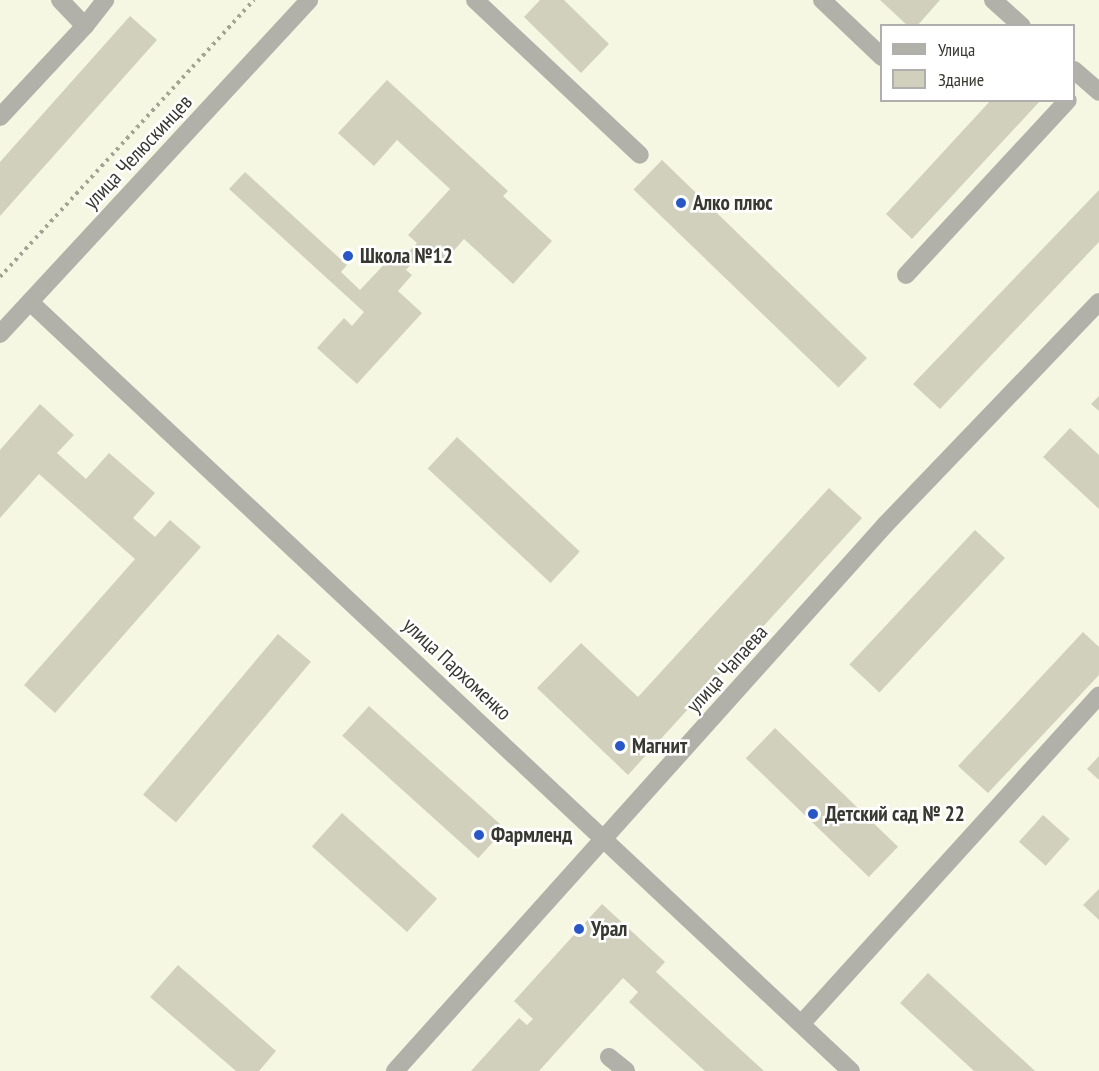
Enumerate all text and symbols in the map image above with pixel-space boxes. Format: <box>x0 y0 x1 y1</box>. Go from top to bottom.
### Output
legend <box>880 24 1075 102</box>
text: Улица <box>938 38 975 61</box>
text: Здание <box>938 68 984 91</box>
street label: улица Челюскинцев <box>79 90 197 214</box>
place label: Алко плюс <box>693 190 773 216</box>
marker: Алко плюс <box>674 196 688 210</box>
place label: Школа №12 <box>360 243 453 269</box>
marker: Школа №12 <box>341 249 355 263</box>
street label: улица Пархоменко <box>398 612 516 726</box>
street label: улица Чапаева <box>681 620 773 718</box>
place label: Магнит <box>632 733 687 759</box>
marker: Магнит <box>613 739 627 753</box>
place label: Детский сад № 22 <box>825 801 965 827</box>
marker: Детский сад № 22 <box>806 807 820 821</box>
place label: Фармленд <box>491 822 572 848</box>
marker: Фармленд <box>472 828 486 842</box>
place label: Урал <box>591 916 627 942</box>
marker: Урал <box>572 922 586 936</box>

